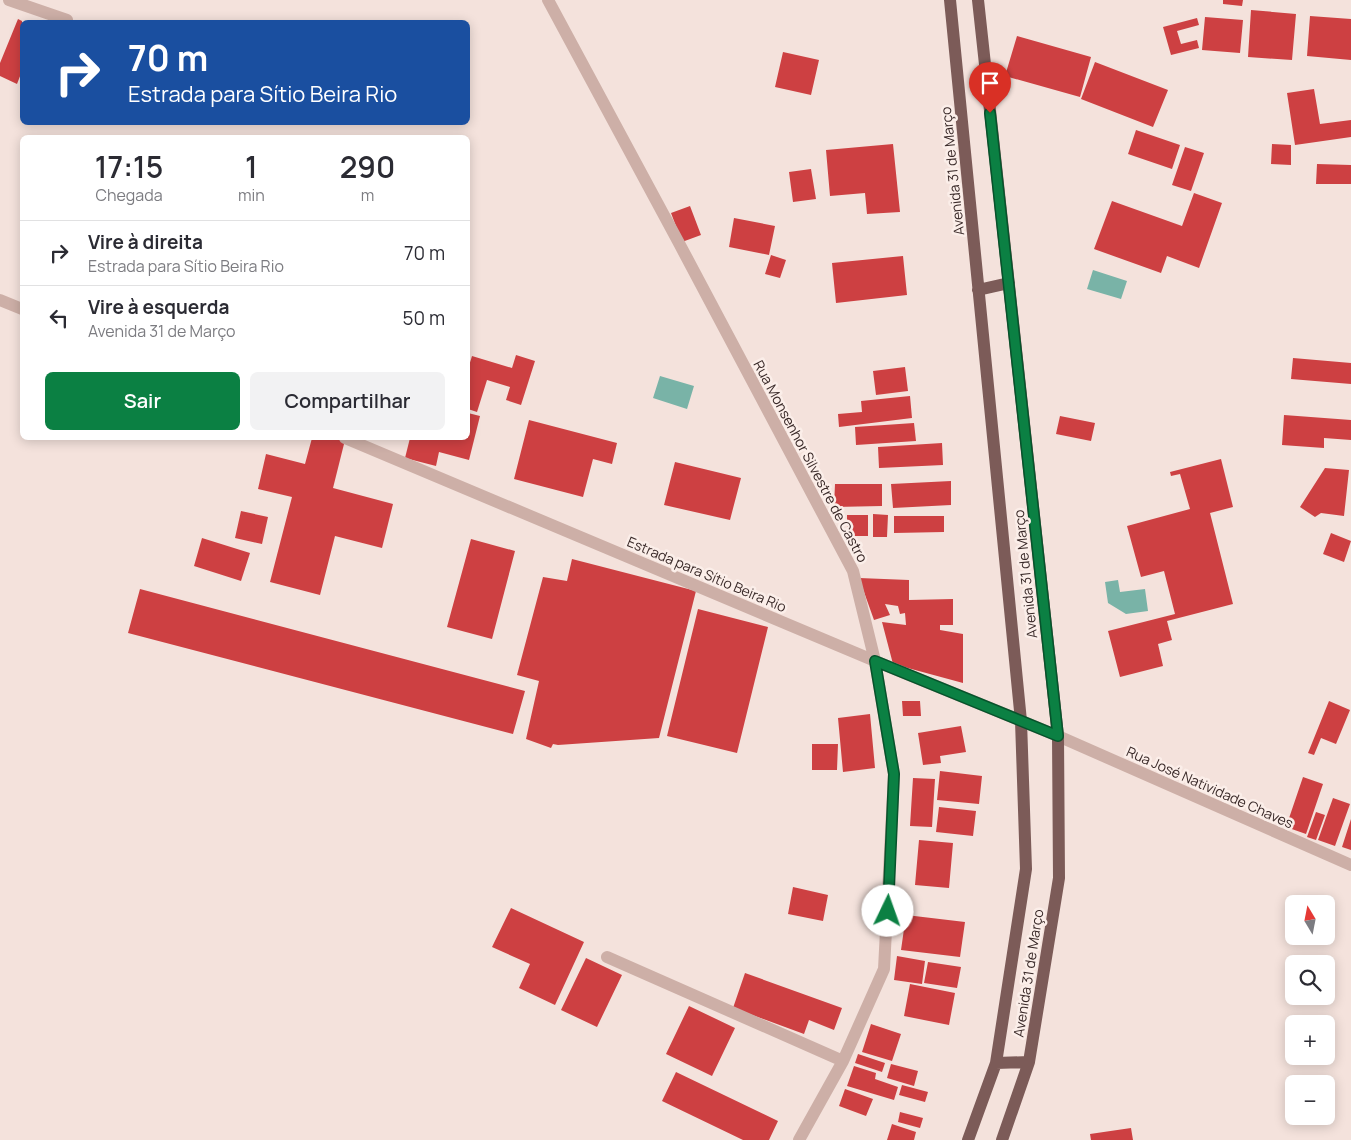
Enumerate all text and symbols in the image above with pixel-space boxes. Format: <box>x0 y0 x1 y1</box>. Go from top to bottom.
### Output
text: 70 m <box>128 34 208 82</box>
icon: right <box>45 40 110 105</box>
pin <box>969 62 1011 113</box>
icon: arrive <box>976 69 1004 97</box>
text: Estrada para Sítio Beira Rio <box>128 79 397 109</box>
street label: Avenida 31 de Março <box>936 106 968 236</box>
text: 17:15 <box>95 146 163 187</box>
text: 1 <box>245 146 258 187</box>
text: 290 <box>340 146 395 187</box>
text: Chegada <box>95 184 163 206</box>
text: min <box>238 184 265 206</box>
text: m <box>361 184 374 206</box>
text: Vire à direita <box>88 229 203 255</box>
icon: right <box>45 239 73 267</box>
text: 70 m <box>404 240 445 266</box>
text: Estrada para Sítio Beira Rio <box>88 255 284 277</box>
text: Vire à esquerda <box>88 294 229 320</box>
icon: left <box>45 304 73 332</box>
text: 50 m <box>403 305 445 331</box>
text: Avenida 31 de Março <box>88 320 236 342</box>
street label: Rua Monsenhor Silvestre de Castro <box>749 357 873 565</box>
button: Sair <box>45 372 240 430</box>
button: Compartilhar <box>250 372 445 430</box>
street label: Avenida 31 de Março <box>1009 509 1041 639</box>
street label: Estrada para Sítio Beira Rio <box>624 532 790 616</box>
street label: Rua José Natividade Chaves <box>1123 742 1297 832</box>
position arrow <box>861 884 913 936</box>
north arrow <box>1285 895 1335 945</box>
map controls <box>1285 895 1335 1125</box>
street label: Avenida 31 de Março <box>1009 908 1047 1038</box>
button: search <box>1285 955 1335 1005</box>
button: + <box>1285 1015 1335 1065</box>
button: − <box>1285 1075 1335 1125</box>

